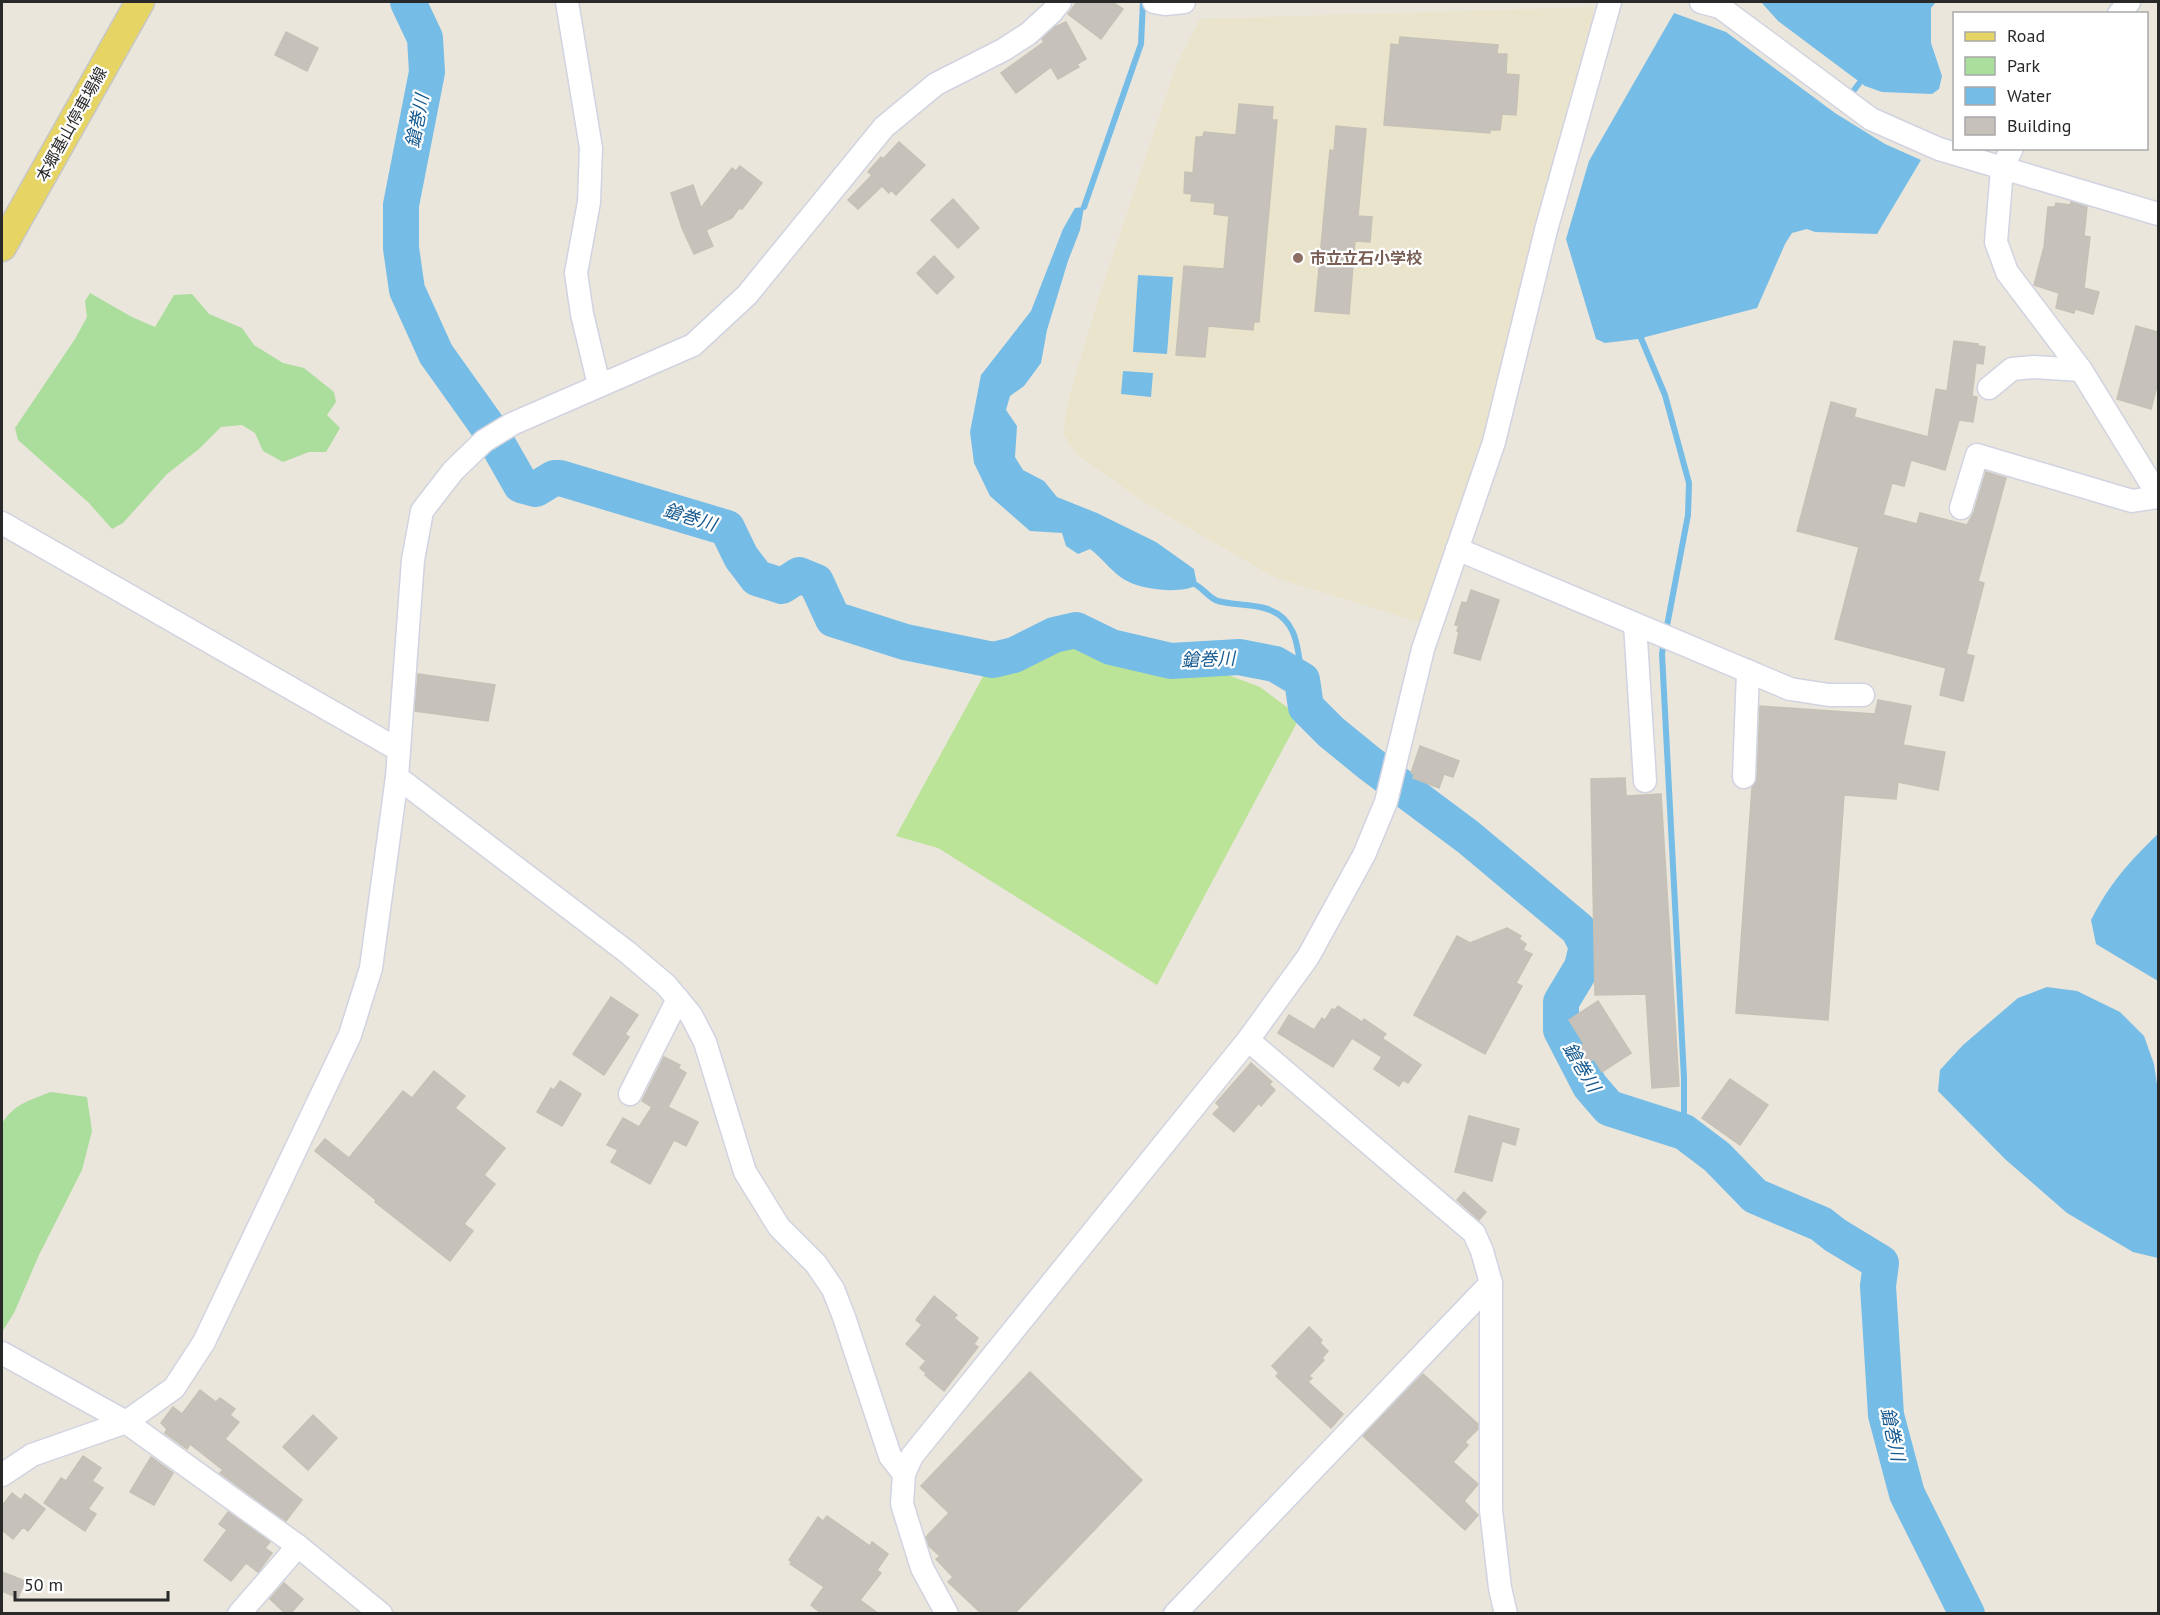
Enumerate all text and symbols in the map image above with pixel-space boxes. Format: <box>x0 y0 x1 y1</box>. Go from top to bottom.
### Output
legend <box>1953 12 2148 150</box>
text: Road <box>2007 24 2045 47</box>
text: Park <box>2007 54 2040 77</box>
street label: 本郷基山停車場線 <box>31 63 111 185</box>
text: Water <box>2007 84 2051 107</box>
water label: 鎗巻川 <box>401 90 434 150</box>
text: Building <box>2007 114 2071 137</box>
place label: 市立立石小学校 <box>1310 248 1422 268</box>
marker: 市立立石小学校 <box>1291 251 1305 265</box>
water label: 鎗巻川 <box>661 498 721 536</box>
water label: 鎗巻川 <box>1181 646 1237 671</box>
water label: 鎗巻川 <box>1558 1038 1607 1098</box>
water label: 鎗巻川 <box>1876 1405 1910 1465</box>
scale bar <box>15 1564 168 1602</box>
text: 50 m <box>24 1573 63 1596</box>

